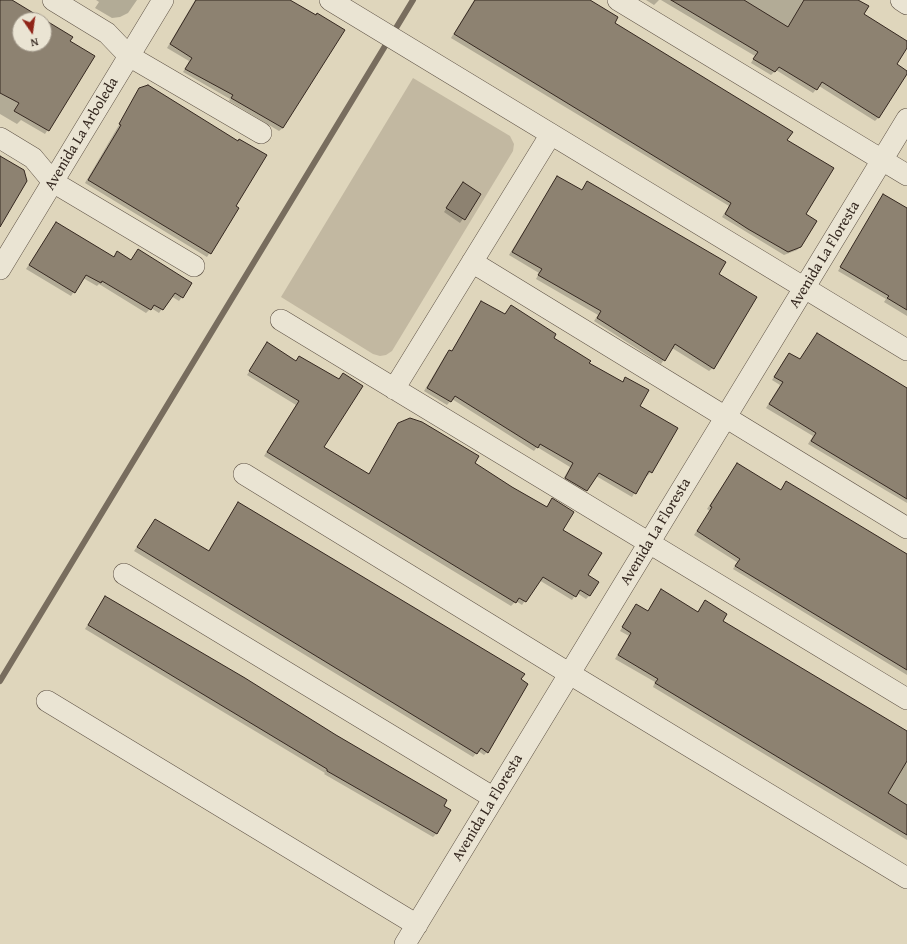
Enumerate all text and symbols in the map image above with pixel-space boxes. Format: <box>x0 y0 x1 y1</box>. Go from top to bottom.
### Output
north arrow <box>12 12 52 52</box>
text: N <box>29 34 40 51</box>
street label: Avenida La Arboleda <box>41 74 123 194</box>
street label: Avenida La Floresta <box>786 198 864 312</box>
street label: Avenida La Floresta <box>617 475 695 589</box>
street label: Avenida La Floresta <box>449 751 527 865</box>

